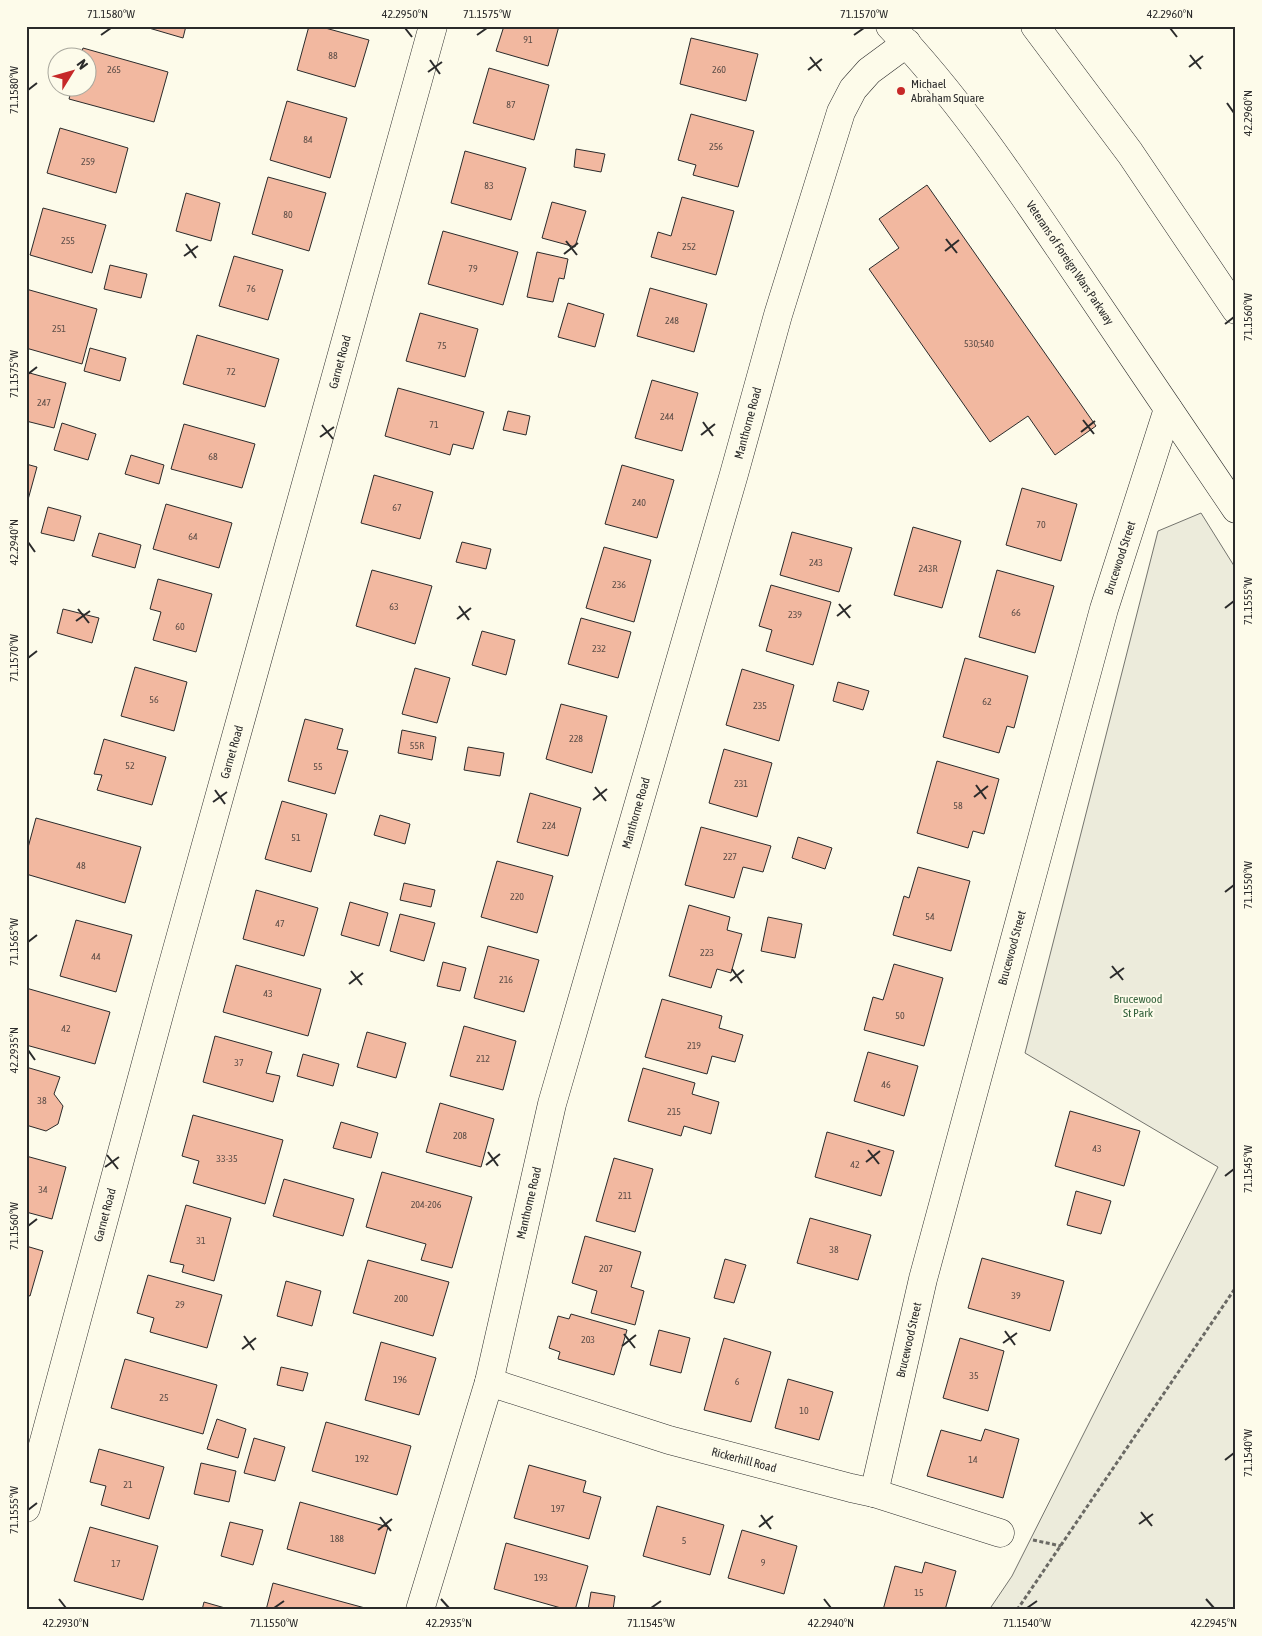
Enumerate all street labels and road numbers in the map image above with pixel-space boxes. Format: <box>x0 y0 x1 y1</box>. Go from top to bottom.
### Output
street label: Veterans of Foreign Wars Parkway <box>1023 198 1117 328</box>
street label: Garnet Road <box>326 334 354 390</box>
street label: Manthorne Road <box>732 386 764 460</box>
street label: Brucewood Street <box>1101 519 1139 597</box>
street label: Garnet Road <box>218 724 246 780</box>
street label: Manthorne Road <box>619 776 653 850</box>
street label: Brucewood Street <box>995 909 1029 987</box>
street label: Manthorne Road <box>514 1166 544 1240</box>
street label: Garnet Road <box>91 1187 119 1243</box>
street label: Brucewood Street <box>894 1300 925 1379</box>
street label: Rickerhill Road <box>710 1445 778 1475</box>

